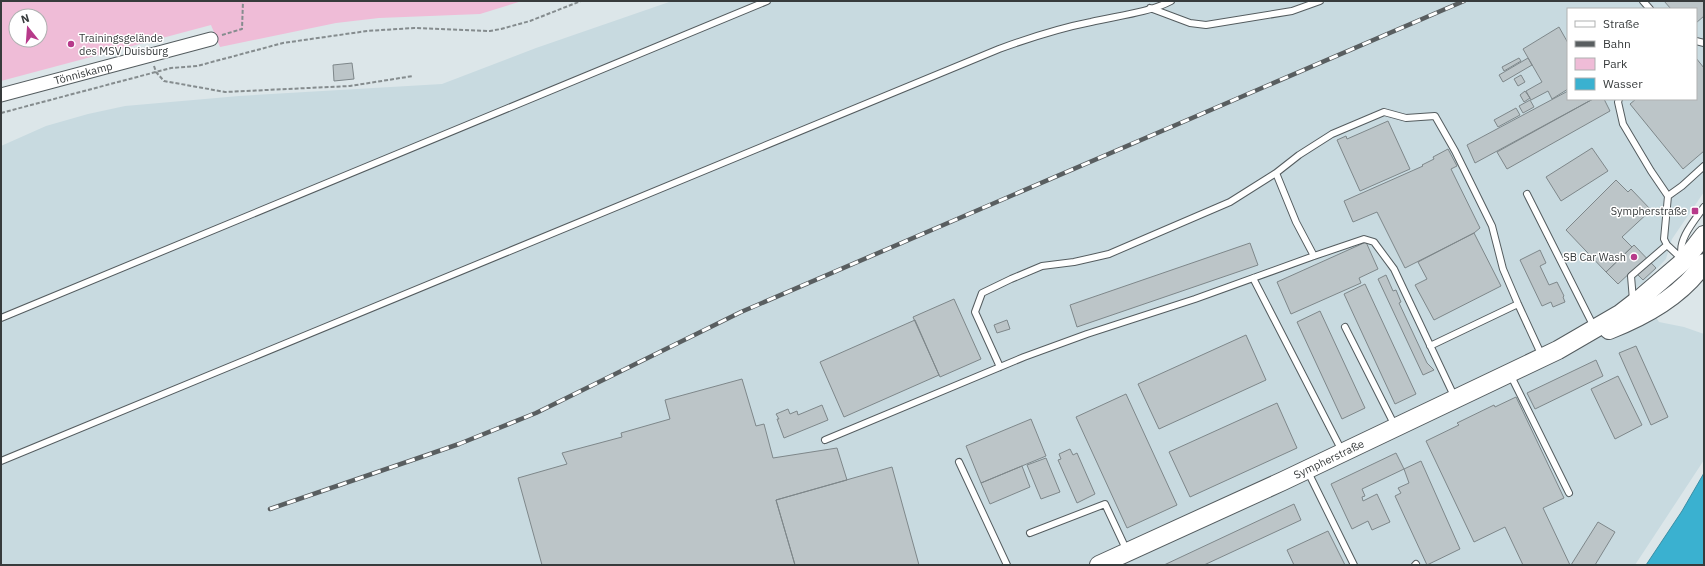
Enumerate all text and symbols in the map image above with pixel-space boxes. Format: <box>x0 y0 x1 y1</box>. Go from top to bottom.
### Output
north arrow <box>8 8 48 48</box>
legend <box>1567 8 1697 100</box>
text: N <box>19 11 31 26</box>
text: Straße <box>1603 16 1640 31</box>
place label: Trainingsgelände des MSV Duisburg <box>79 31 168 58</box>
text: Bahn <box>1603 36 1631 51</box>
marker: Trainingsgelände des MSV Duisburg <box>66 39 76 49</box>
text: Park <box>1603 56 1628 71</box>
street label: Tönniskamp <box>52 59 114 88</box>
text: Wasser <box>1603 76 1643 91</box>
place label: Sympherstraße <box>1611 204 1687 218</box>
marker: Sympherstraße <box>1690 206 1700 216</box>
place label: SB Car Wash <box>1563 250 1626 264</box>
marker: SB Car Wash <box>1629 252 1639 262</box>
street label: Sympherstraße <box>1291 436 1366 482</box>

